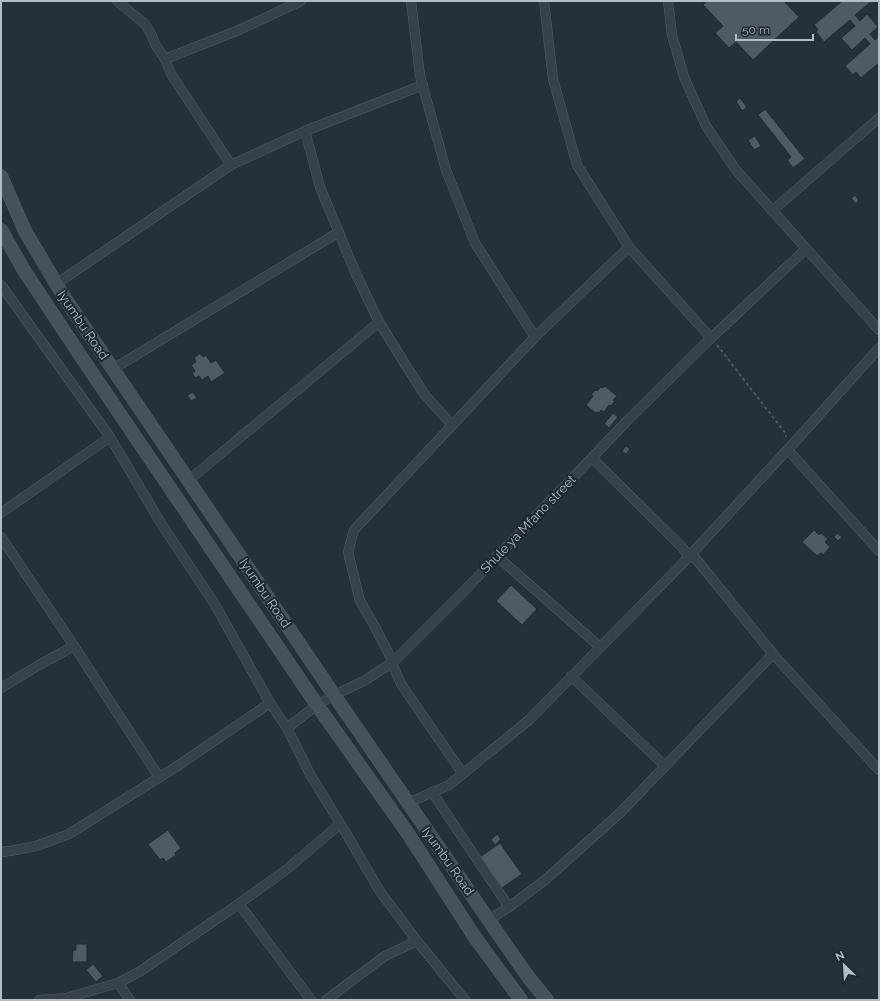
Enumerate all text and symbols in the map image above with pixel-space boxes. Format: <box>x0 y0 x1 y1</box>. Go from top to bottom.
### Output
scale bar <box>736 16 813 42</box>
text: 50 m <box>742 23 770 37</box>
street label: Iyumbu Road <box>54 288 112 362</box>
street label: Shule ya Mfano street <box>477 471 579 576</box>
street label: Iyumbu Road <box>236 556 294 630</box>
street label: Iyumbu Road <box>419 824 477 898</box>
north arrow <box>824 945 864 985</box>
text: N <box>833 949 847 964</box>

